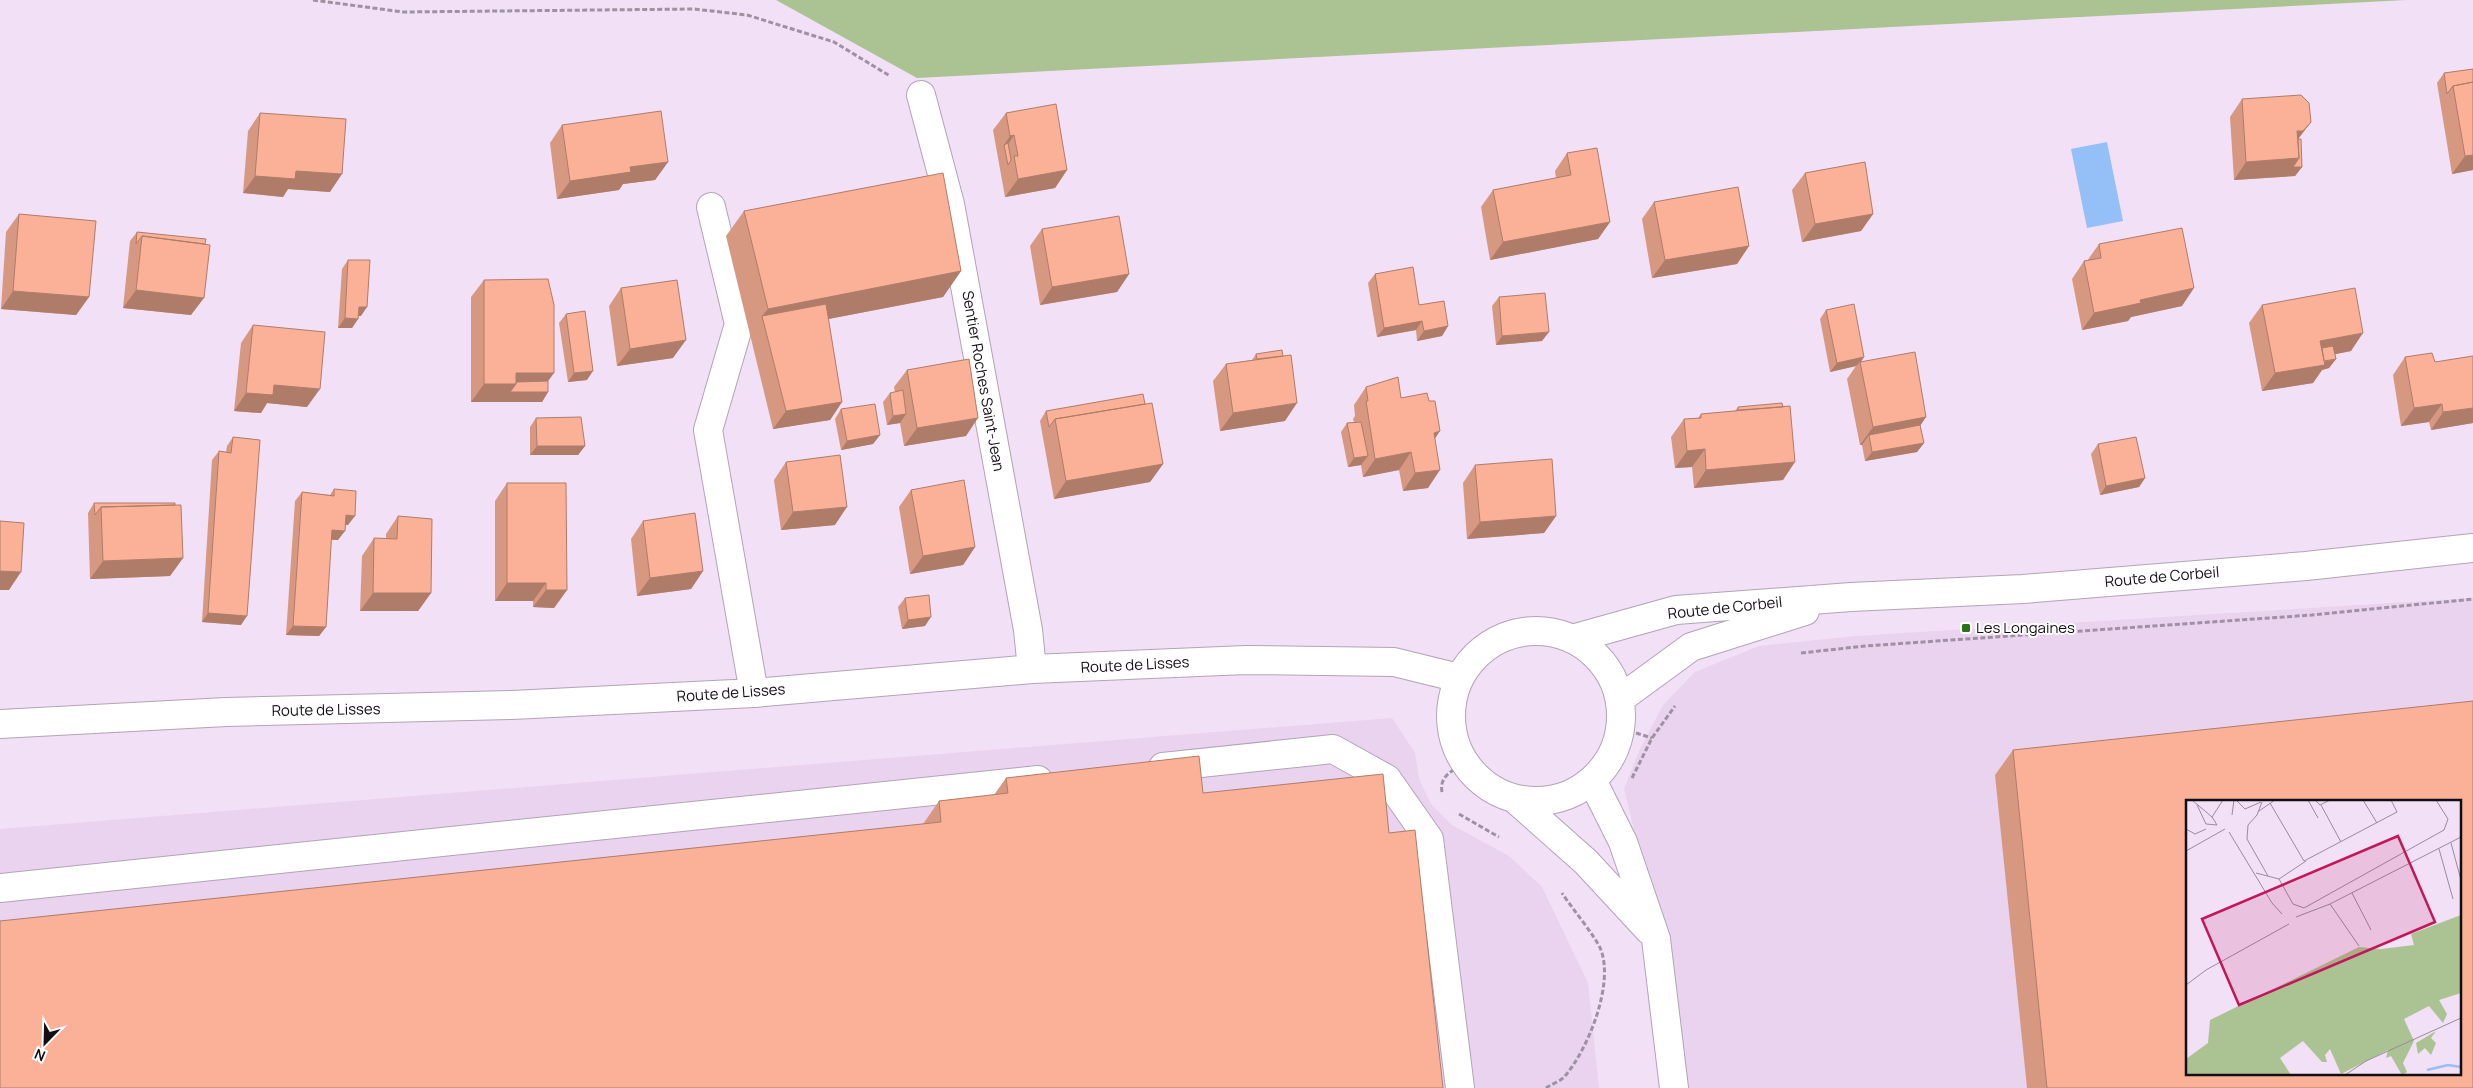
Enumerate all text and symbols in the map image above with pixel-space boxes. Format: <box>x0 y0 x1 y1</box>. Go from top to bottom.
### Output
street label: Sentier Roches Saint-Jean <box>957 289 1010 473</box>
street label: Route de Corbeil <box>2104 561 2220 592</box>
street label: Route de Corbeil <box>1667 591 1783 624</box>
place label: Les Longaines <box>1976 617 2075 638</box>
marker: Les Longaines <box>1960 622 1972 634</box>
street label: Route de Lisses <box>1080 651 1190 678</box>
street label: Route de Lisses <box>676 678 786 707</box>
street label: Route de Lisses <box>271 698 381 721</box>
inset map <box>2186 800 2460 1076</box>
north arrow <box>20 1018 70 1068</box>
text: N <box>31 1045 48 1066</box>

